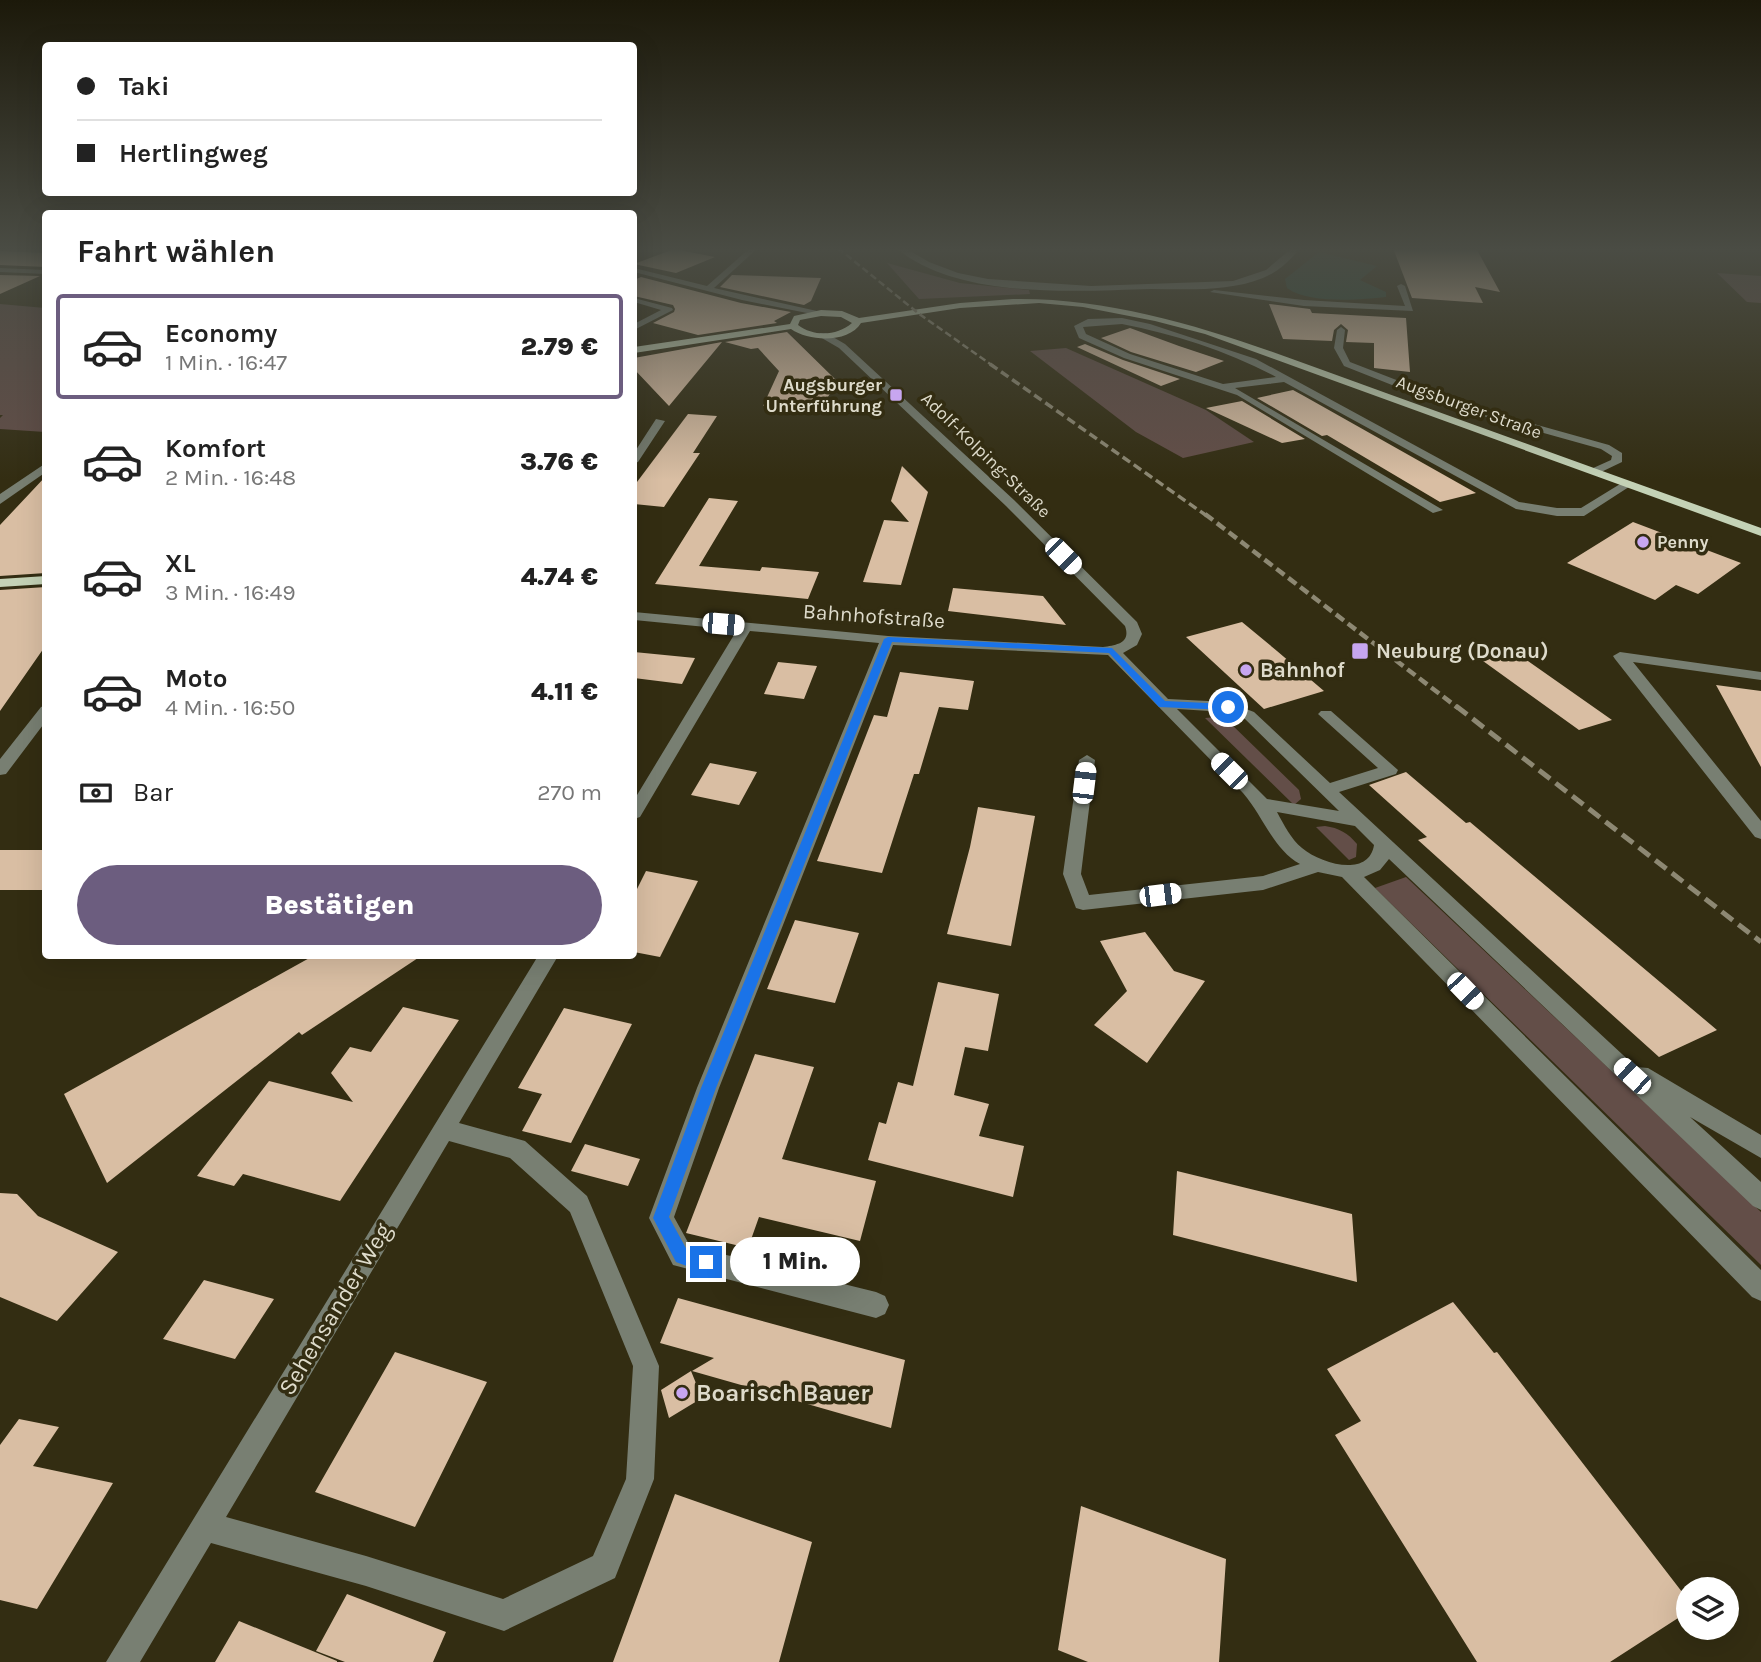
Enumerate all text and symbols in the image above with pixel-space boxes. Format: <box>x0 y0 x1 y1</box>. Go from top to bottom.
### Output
text: Taki <box>119 71 169 102</box>
text: Hertlingweg <box>119 138 268 169</box>
text: Fahrt wählen <box>77 233 275 270</box>
icon: car <box>81 315 144 378</box>
text: Economy <box>165 318 277 349</box>
text: 2.79 € <box>521 331 598 362</box>
text: 1 Min. · 16:47 <box>165 349 287 376</box>
street label: Augsburger Straße <box>1393 370 1545 444</box>
place label: Augsburger Unterführung <box>766 374 883 417</box>
marker: Augsburger Unterführung <box>888 387 904 403</box>
street label: Adolf-Kolping-Straße <box>917 387 1055 523</box>
icon: car <box>81 430 144 493</box>
text: Komfort <box>165 433 266 464</box>
text: 3.76 € <box>520 446 598 477</box>
text: 2 Min. · 16:48 <box>165 464 296 491</box>
place label: Penny <box>1657 531 1708 553</box>
car <box>1041 534 1086 578</box>
marker: Penny <box>1635 534 1651 550</box>
icon: car <box>81 545 144 608</box>
text: XL <box>165 548 196 579</box>
text: 4.74 € <box>521 561 598 592</box>
text: 3 Min. · 16:49 <box>165 579 296 606</box>
street label: Bahnhofstraße <box>802 599 946 633</box>
car <box>702 612 745 636</box>
place label: Neuburg (Donau) <box>1376 639 1549 663</box>
marker: Neuburg (Donau) <box>1350 641 1370 661</box>
place label: Bahnhof <box>1260 658 1345 682</box>
icon: car <box>81 660 144 723</box>
marker: Bahnhof <box>1238 662 1254 678</box>
text: Moto <box>165 663 227 694</box>
text: 4.11 € <box>531 676 598 707</box>
route start <box>1212 691 1244 723</box>
text: 4 Min. · 16:50 <box>165 694 295 721</box>
car <box>1207 749 1252 793</box>
car <box>1072 761 1097 805</box>
icon: cash <box>77 774 115 812</box>
text: Bar <box>133 777 173 808</box>
text: 270 m <box>537 779 602 806</box>
button: Bestätigen <box>77 865 602 945</box>
car <box>1138 882 1183 908</box>
car <box>1443 969 1488 1013</box>
car <box>1610 1054 1655 1098</box>
street label: Sehensander Weg <box>273 1217 398 1400</box>
callout: 1 Min. <box>730 1238 860 1286</box>
route end <box>690 1246 722 1278</box>
text: 1 Min. <box>763 1248 827 1275</box>
place label: Boarisch Bauer <box>696 1379 870 1407</box>
marker: Boarisch Bauer <box>674 1385 690 1401</box>
map controls <box>1676 1577 1739 1640</box>
button: layers <box>1676 1577 1739 1640</box>

